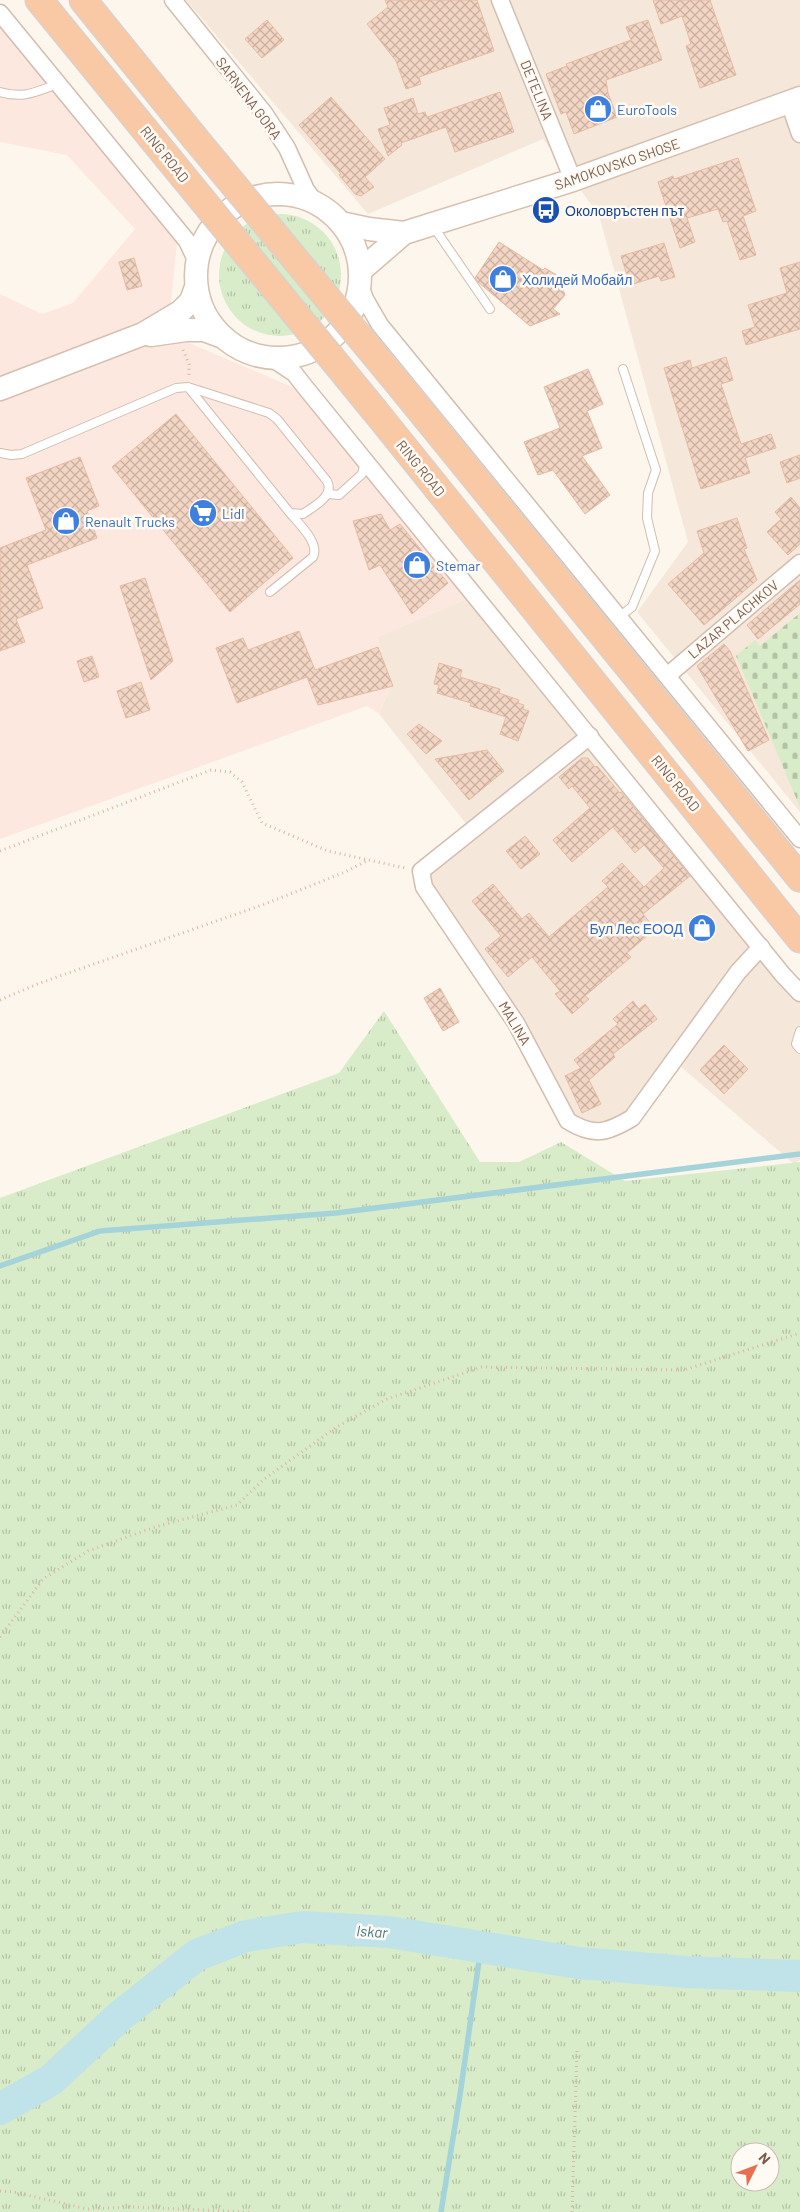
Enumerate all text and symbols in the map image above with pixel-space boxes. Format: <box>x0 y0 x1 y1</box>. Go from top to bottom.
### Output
street label: SARNENA GORA <box>213 54 286 143</box>
street label: DETELINA <box>517 58 557 123</box>
shop icon: EuroTools <box>583 94 613 124</box>
place label: EuroTools <box>617 101 677 118</box>
street label: RING ROAD <box>137 122 193 186</box>
street label: SAMOKOVSKO SHOSE <box>552 135 682 193</box>
bus stop icon: Околовръстен път <box>531 195 561 225</box>
place label: Околовръстен път <box>565 202 685 219</box>
shop icon: Холидей Мобайл <box>488 264 518 294</box>
place label: Холидей Мобайл <box>522 271 632 288</box>
street label: RING ROAD <box>393 436 449 500</box>
supermarket icon: Lidl <box>188 498 218 528</box>
place label: Lidl <box>222 505 244 522</box>
shop icon: Renault Trucks <box>51 506 81 536</box>
place label: Renault Trucks <box>85 513 175 530</box>
shop icon: Stemar <box>402 550 432 580</box>
place label: Stemar <box>436 557 480 574</box>
street label: LAZAR PLACHKOV <box>684 576 782 662</box>
street label: RING ROAD <box>648 751 704 815</box>
shop icon: Бул Лес ЕООД <box>687 913 717 943</box>
place label: Бул Лес ЕООД <box>589 920 684 937</box>
street label: MALINA <box>495 998 535 1048</box>
water label: Iskar <box>356 1921 389 1941</box>
north arrow <box>730 2142 780 2192</box>
text: N <box>756 2149 774 2167</box>

